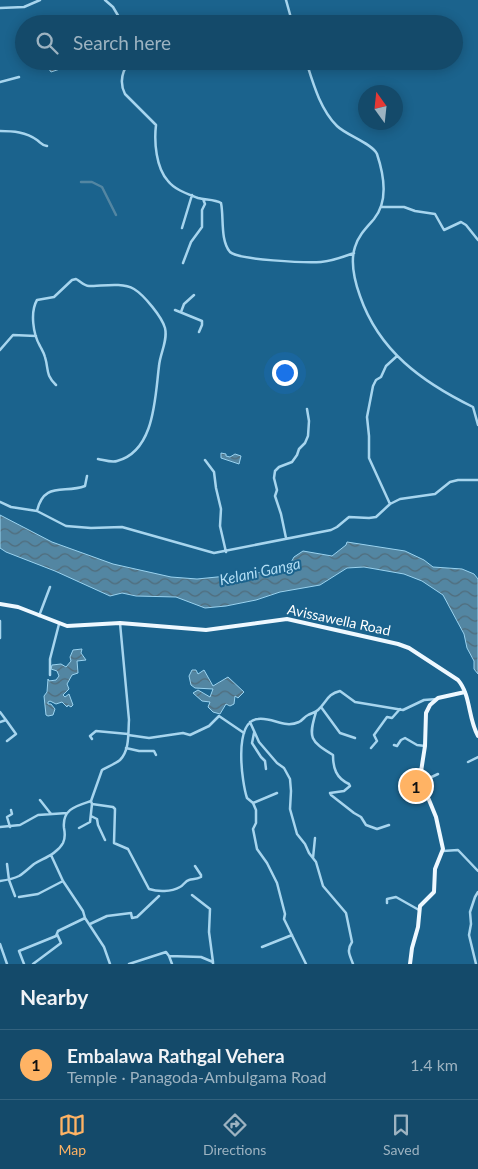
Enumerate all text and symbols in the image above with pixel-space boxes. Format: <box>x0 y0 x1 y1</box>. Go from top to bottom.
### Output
search box <box>15 15 463 70</box>
icon: search <box>33 29 61 57</box>
text: Search here <box>73 31 171 54</box>
north arrow <box>358 85 403 130</box>
your location <box>272 360 298 386</box>
water label: Kelani Ganga <box>218 554 302 588</box>
street label: Avissawella Road <box>286 600 392 639</box>
pin: 1 <box>400 767 432 805</box>
text: Nearby <box>20 984 88 1009</box>
text: Embalawa Rathgal Vehera <box>67 1044 285 1067</box>
text: 1 <box>31 1055 41 1074</box>
text: 1.4 km <box>410 1055 458 1074</box>
text: Temple · Panagoda-Ambulgama Road <box>67 1067 327 1086</box>
tab: Map <box>58 1111 86 1158</box>
tab: Directions <box>203 1111 266 1158</box>
tab: Saved <box>383 1111 420 1158</box>

